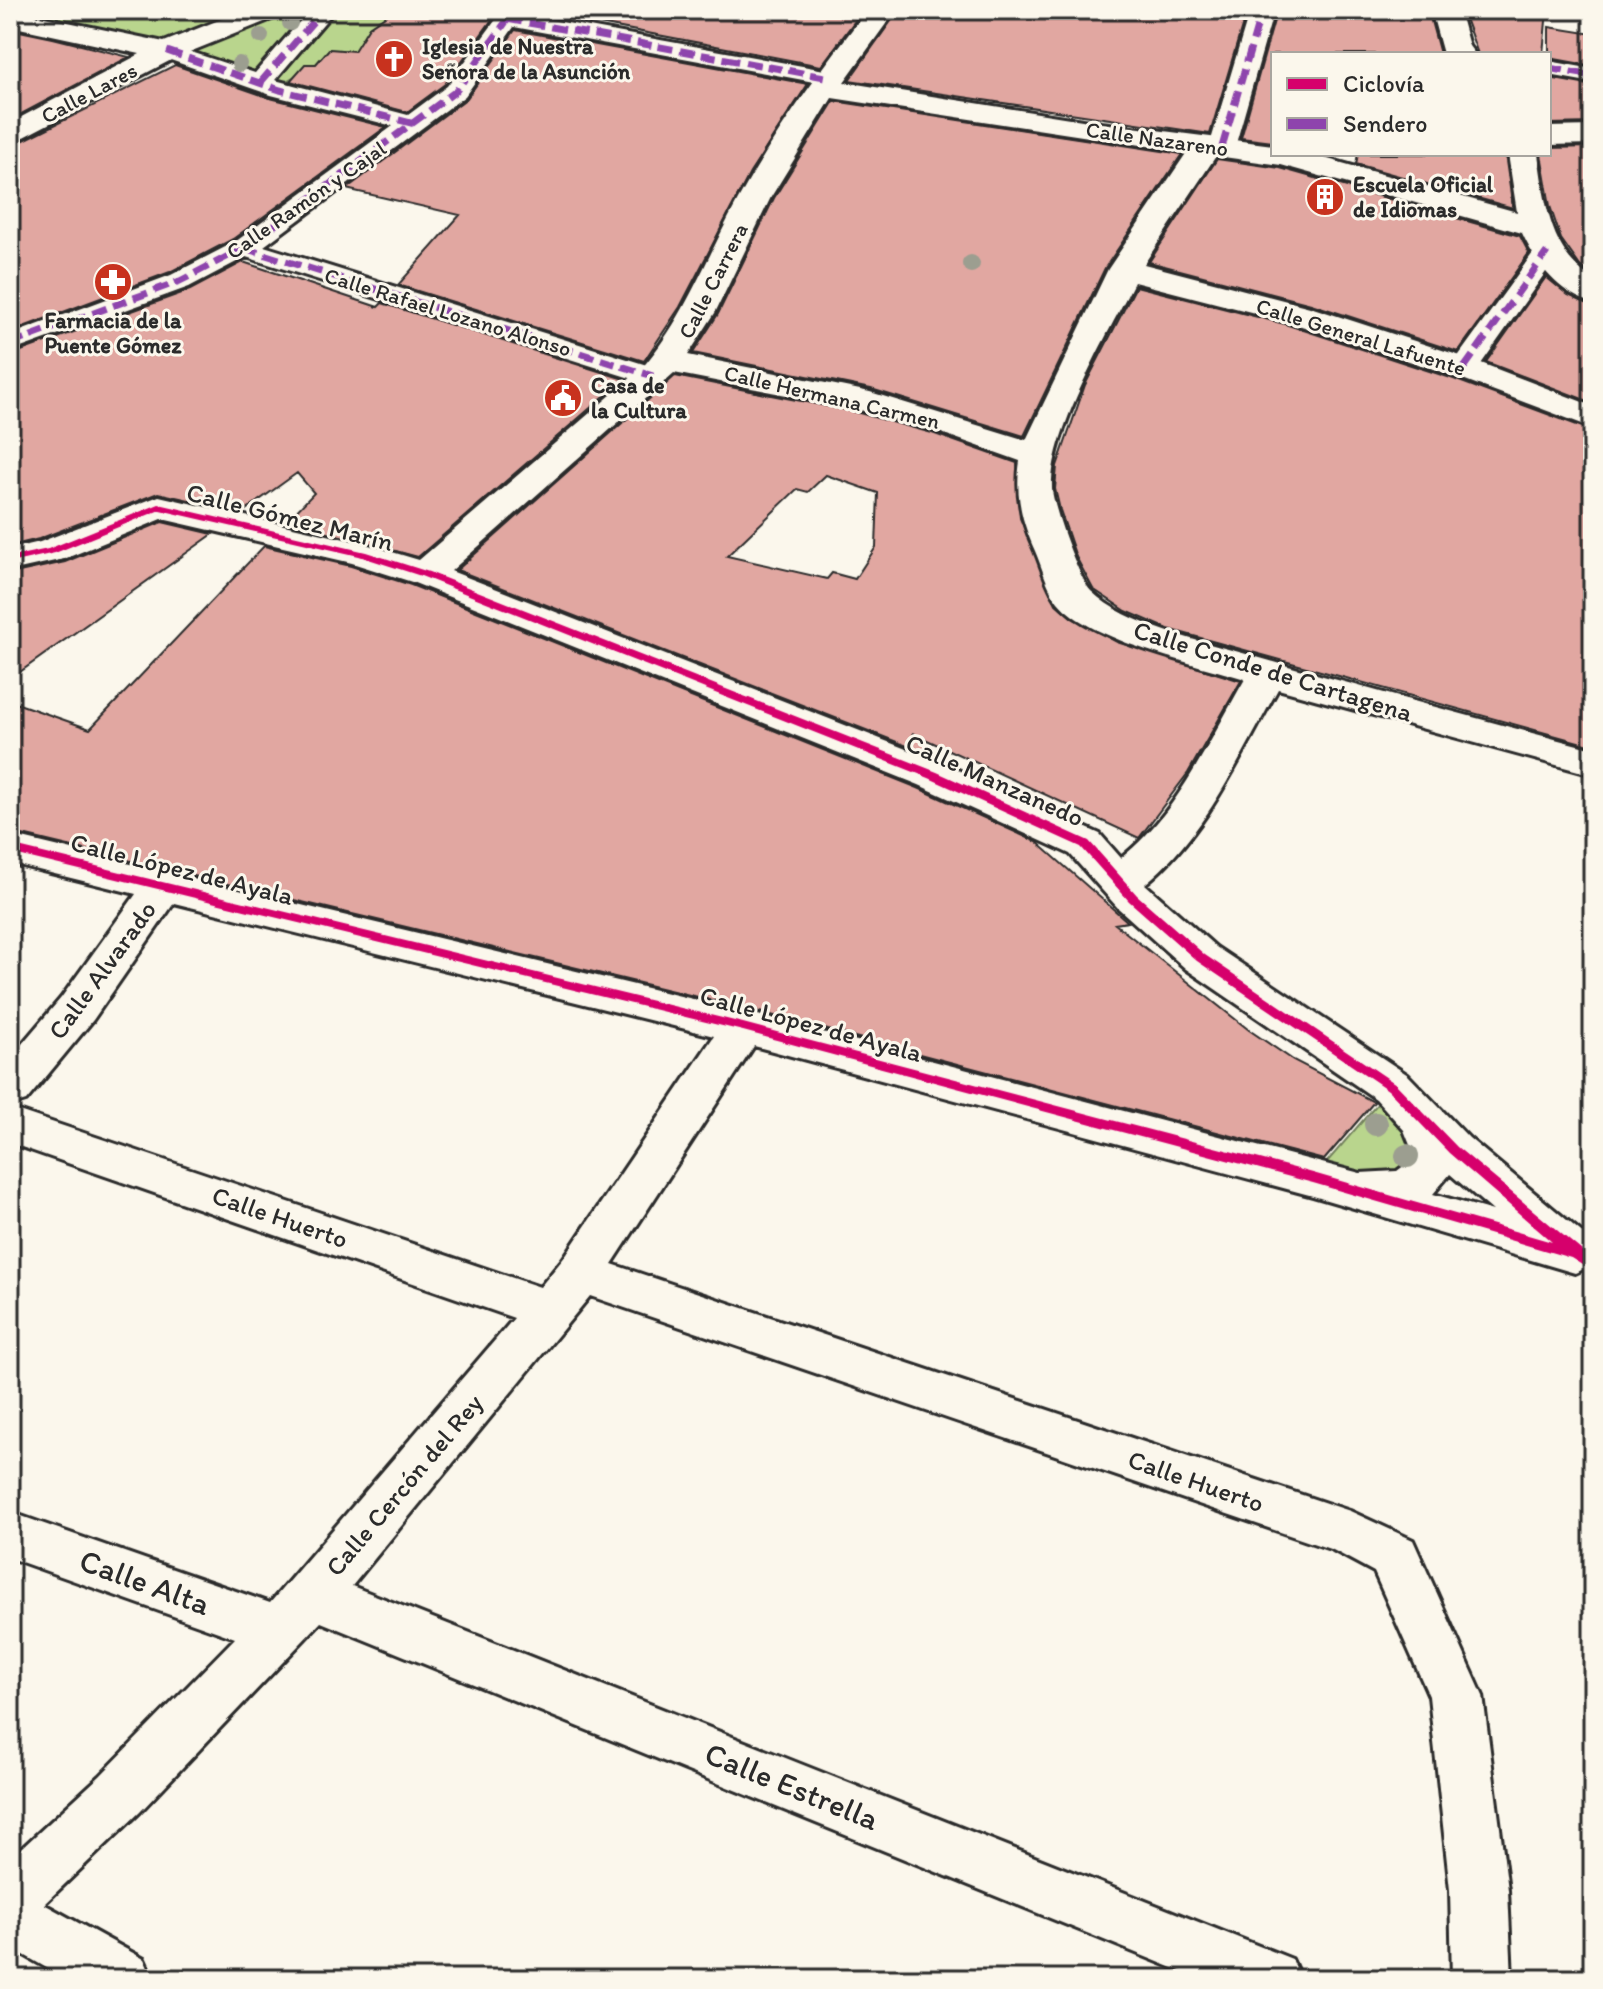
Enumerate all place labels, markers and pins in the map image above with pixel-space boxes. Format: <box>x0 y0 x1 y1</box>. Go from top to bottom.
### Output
place label: Iglesia de Nuestra Señora de la Asunción <box>422 33 631 85</box>
church icon: Iglesia de Nuestra Señora de la Asunción <box>373 38 415 80</box>
place label: Escuela Oficial de Idiomas <box>1353 171 1494 223</box>
building icon: Escuela Oficial de Idiomas <box>1304 176 1346 218</box>
pharmacy icon: Farmacia de la Puente Gómez <box>92 261 134 303</box>
place label: Farmacia de la Puente Gómez <box>45 307 182 359</box>
place label: Casa de la Cultura <box>591 372 687 424</box>
public building icon: Casa de la Cultura <box>542 377 584 419</box>

